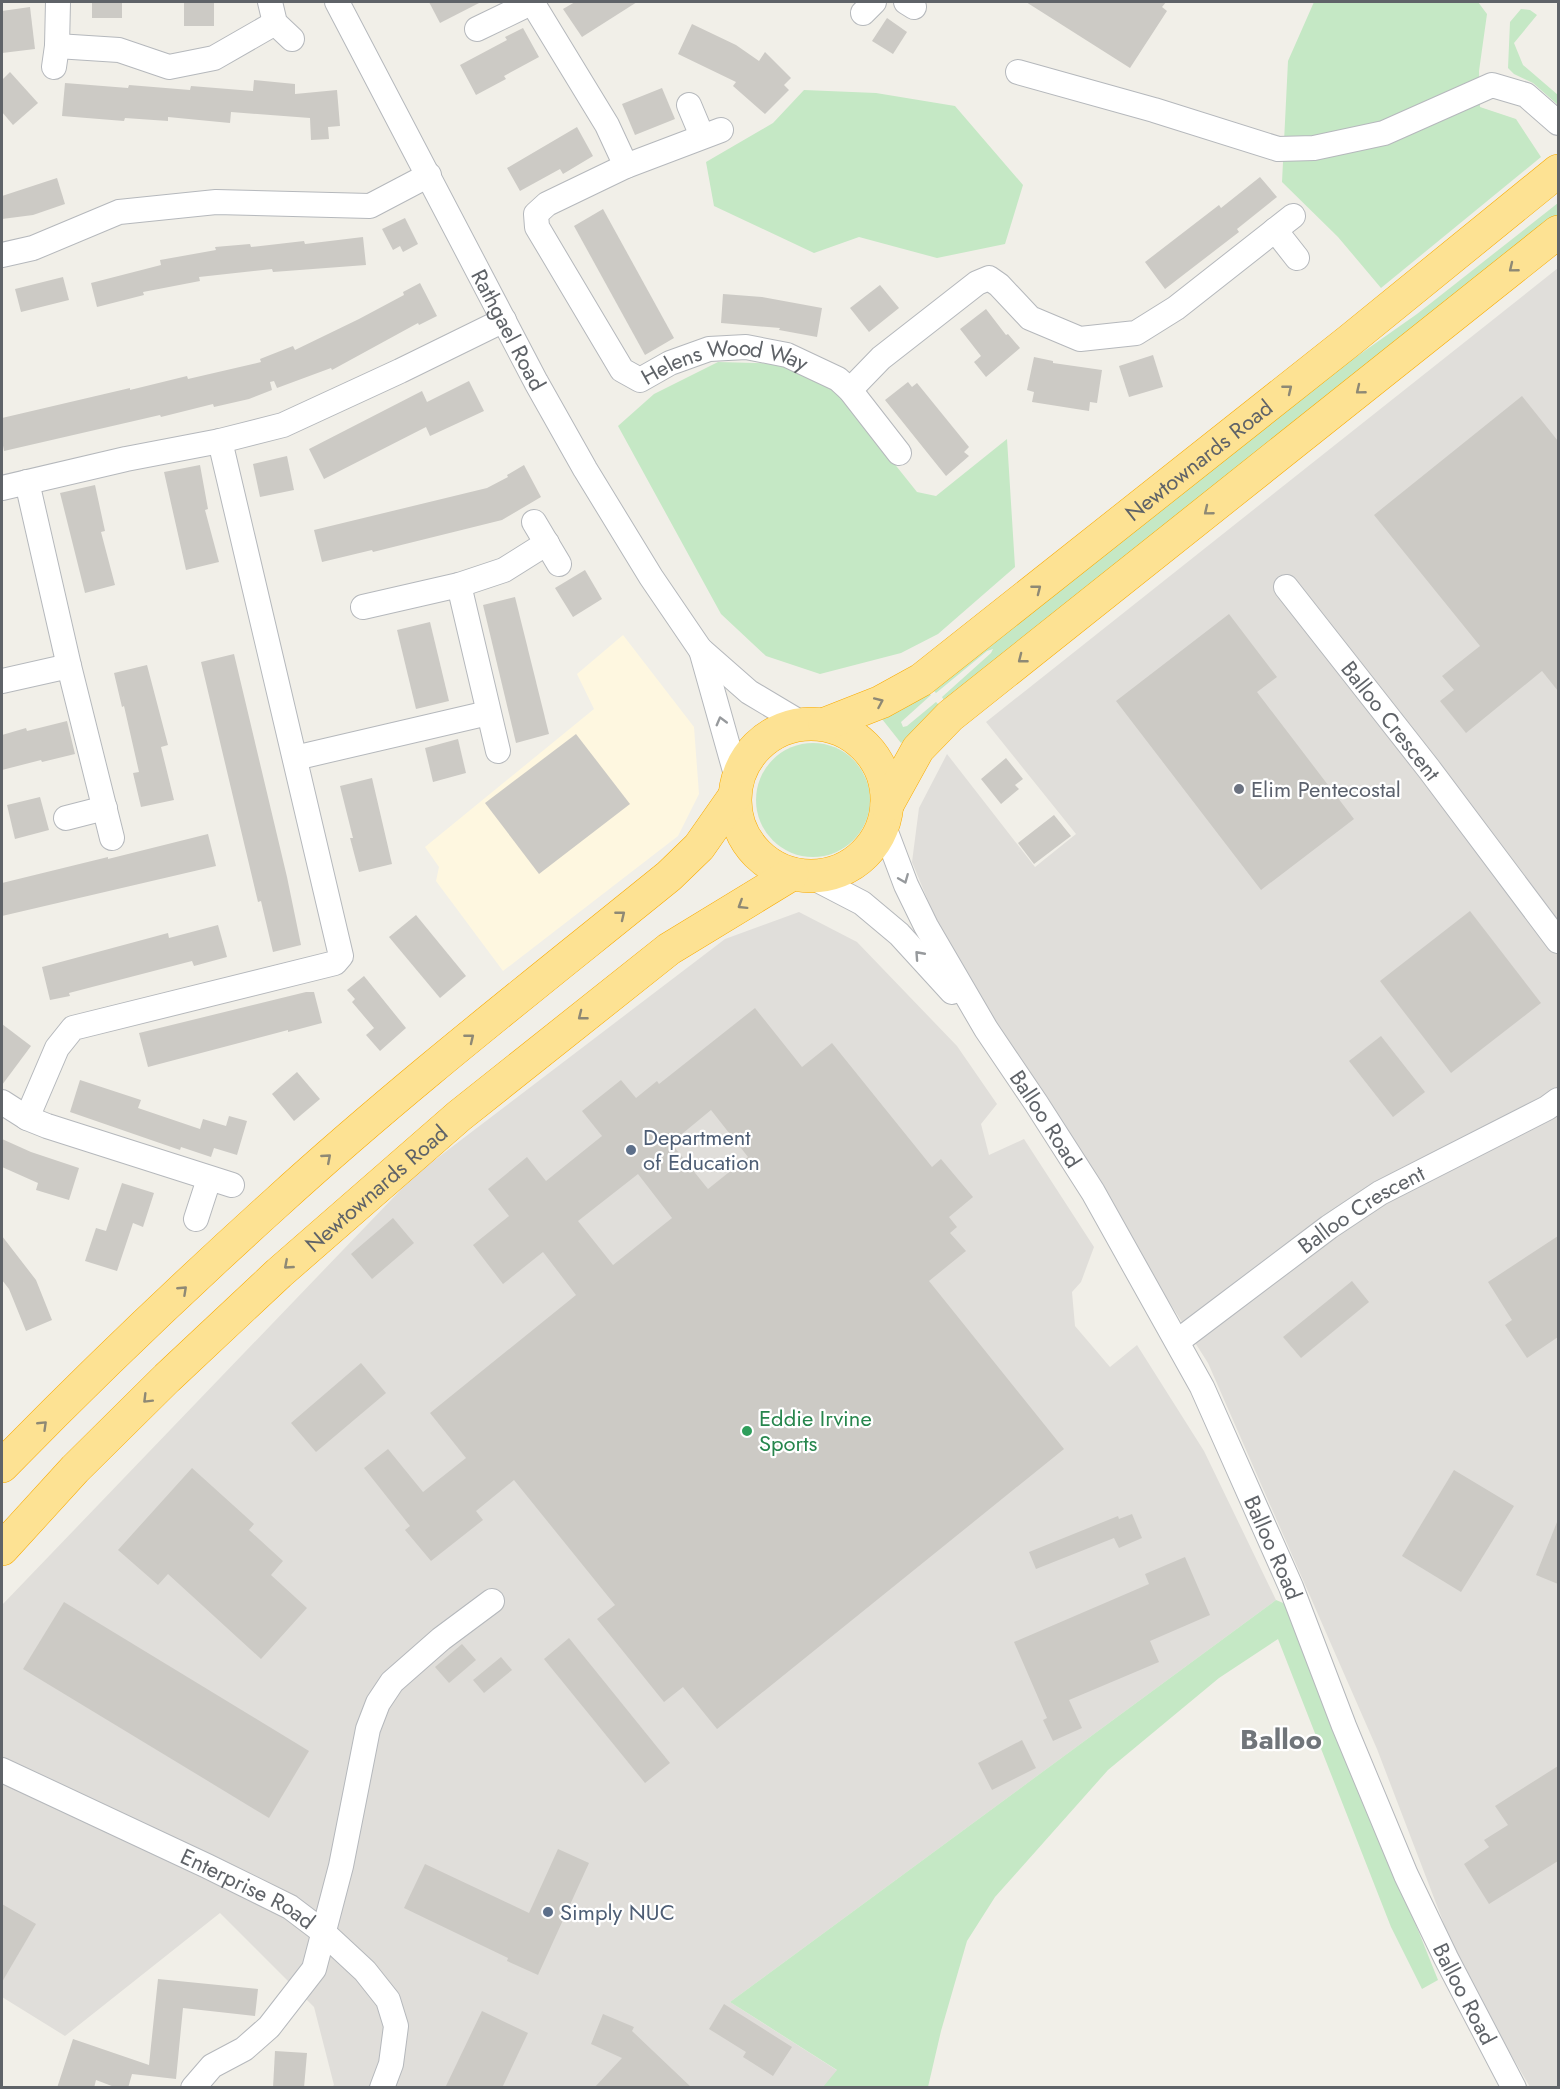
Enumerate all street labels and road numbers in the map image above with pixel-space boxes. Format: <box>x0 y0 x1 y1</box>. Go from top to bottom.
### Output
street label: Rathgael Road <box>464 263 554 397</box>
street label: Helens Wood Way <box>635 331 814 392</box>
street label: Newtownards Road <box>1118 392 1279 529</box>
street label: Balloo Crescent <box>1334 654 1449 788</box>
street label: Balloo Road <box>1002 1063 1090 1174</box>
street label: Newtownards Road <box>298 1117 454 1260</box>
street label: Balloo Crescent <box>1291 1157 1431 1261</box>
street label: Balloo Road <box>1236 1490 1310 1604</box>
street label: Enterprise Road <box>175 1840 322 1937</box>
street label: Balloo Road <box>1425 1937 1505 2050</box>

